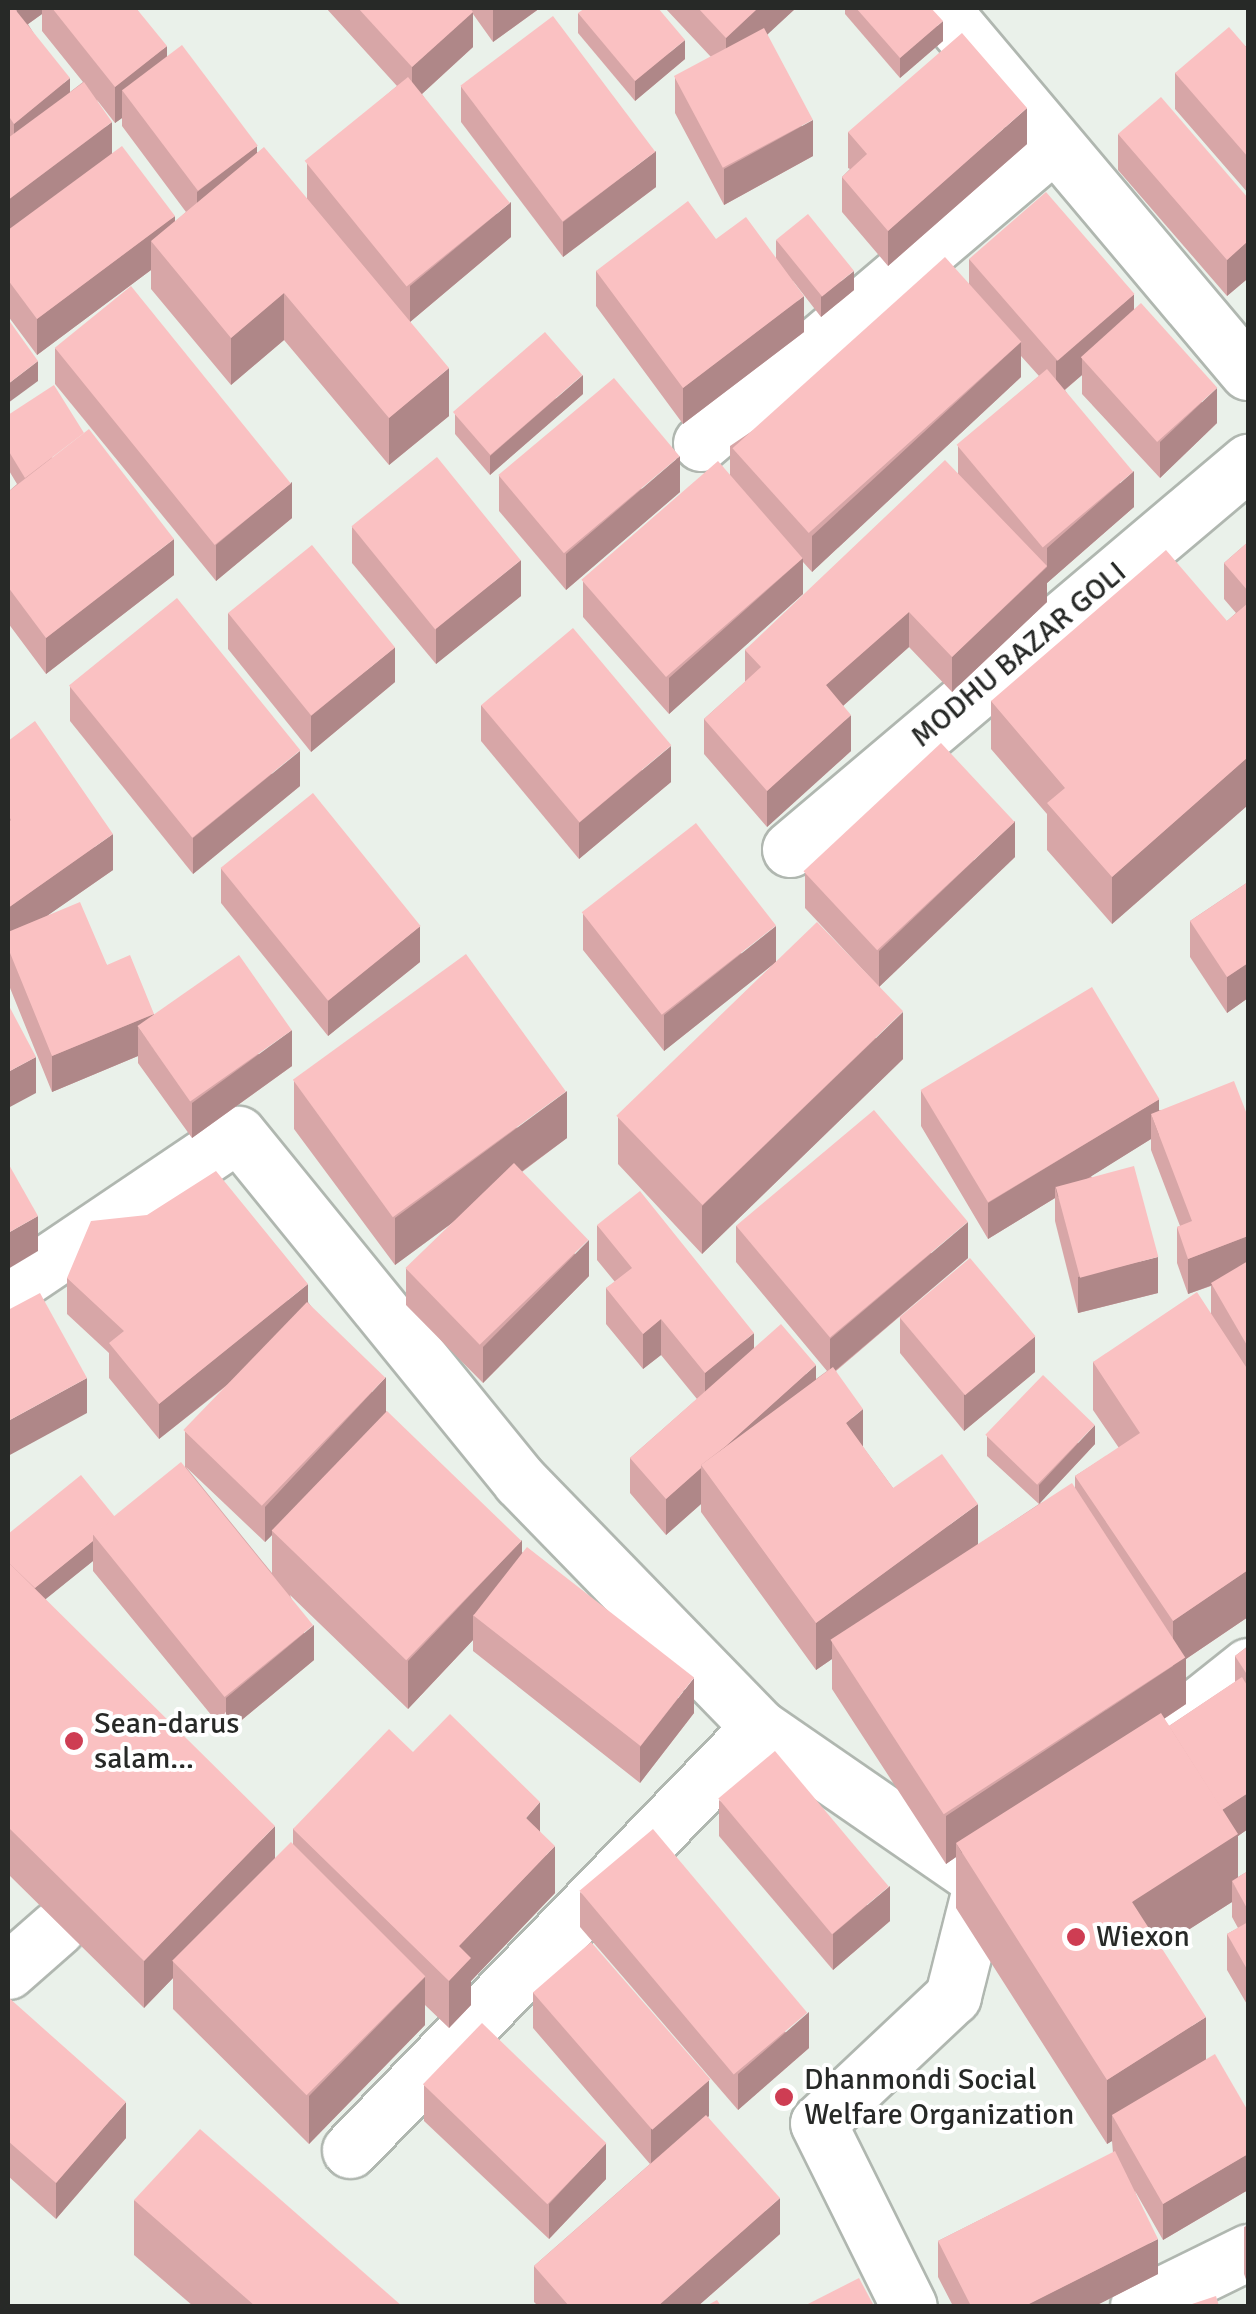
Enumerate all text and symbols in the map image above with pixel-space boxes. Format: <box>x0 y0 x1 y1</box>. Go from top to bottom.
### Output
street label: MODHU BAZAR GOLI <box>904 554 1134 756</box>
place label: Sean-darus salam... <box>94 1706 239 1776</box>
marker: Sean-darus salam... <box>63 1730 85 1752</box>
place label: Wiexon <box>1096 1919 1190 1955</box>
marker: Wiexon <box>1065 1926 1087 1948</box>
place label: Dhanmondi Social Welfare Organization <box>804 2062 1074 2132</box>
marker: Dhanmondi Social Welfare Organization <box>773 2086 795 2108</box>

